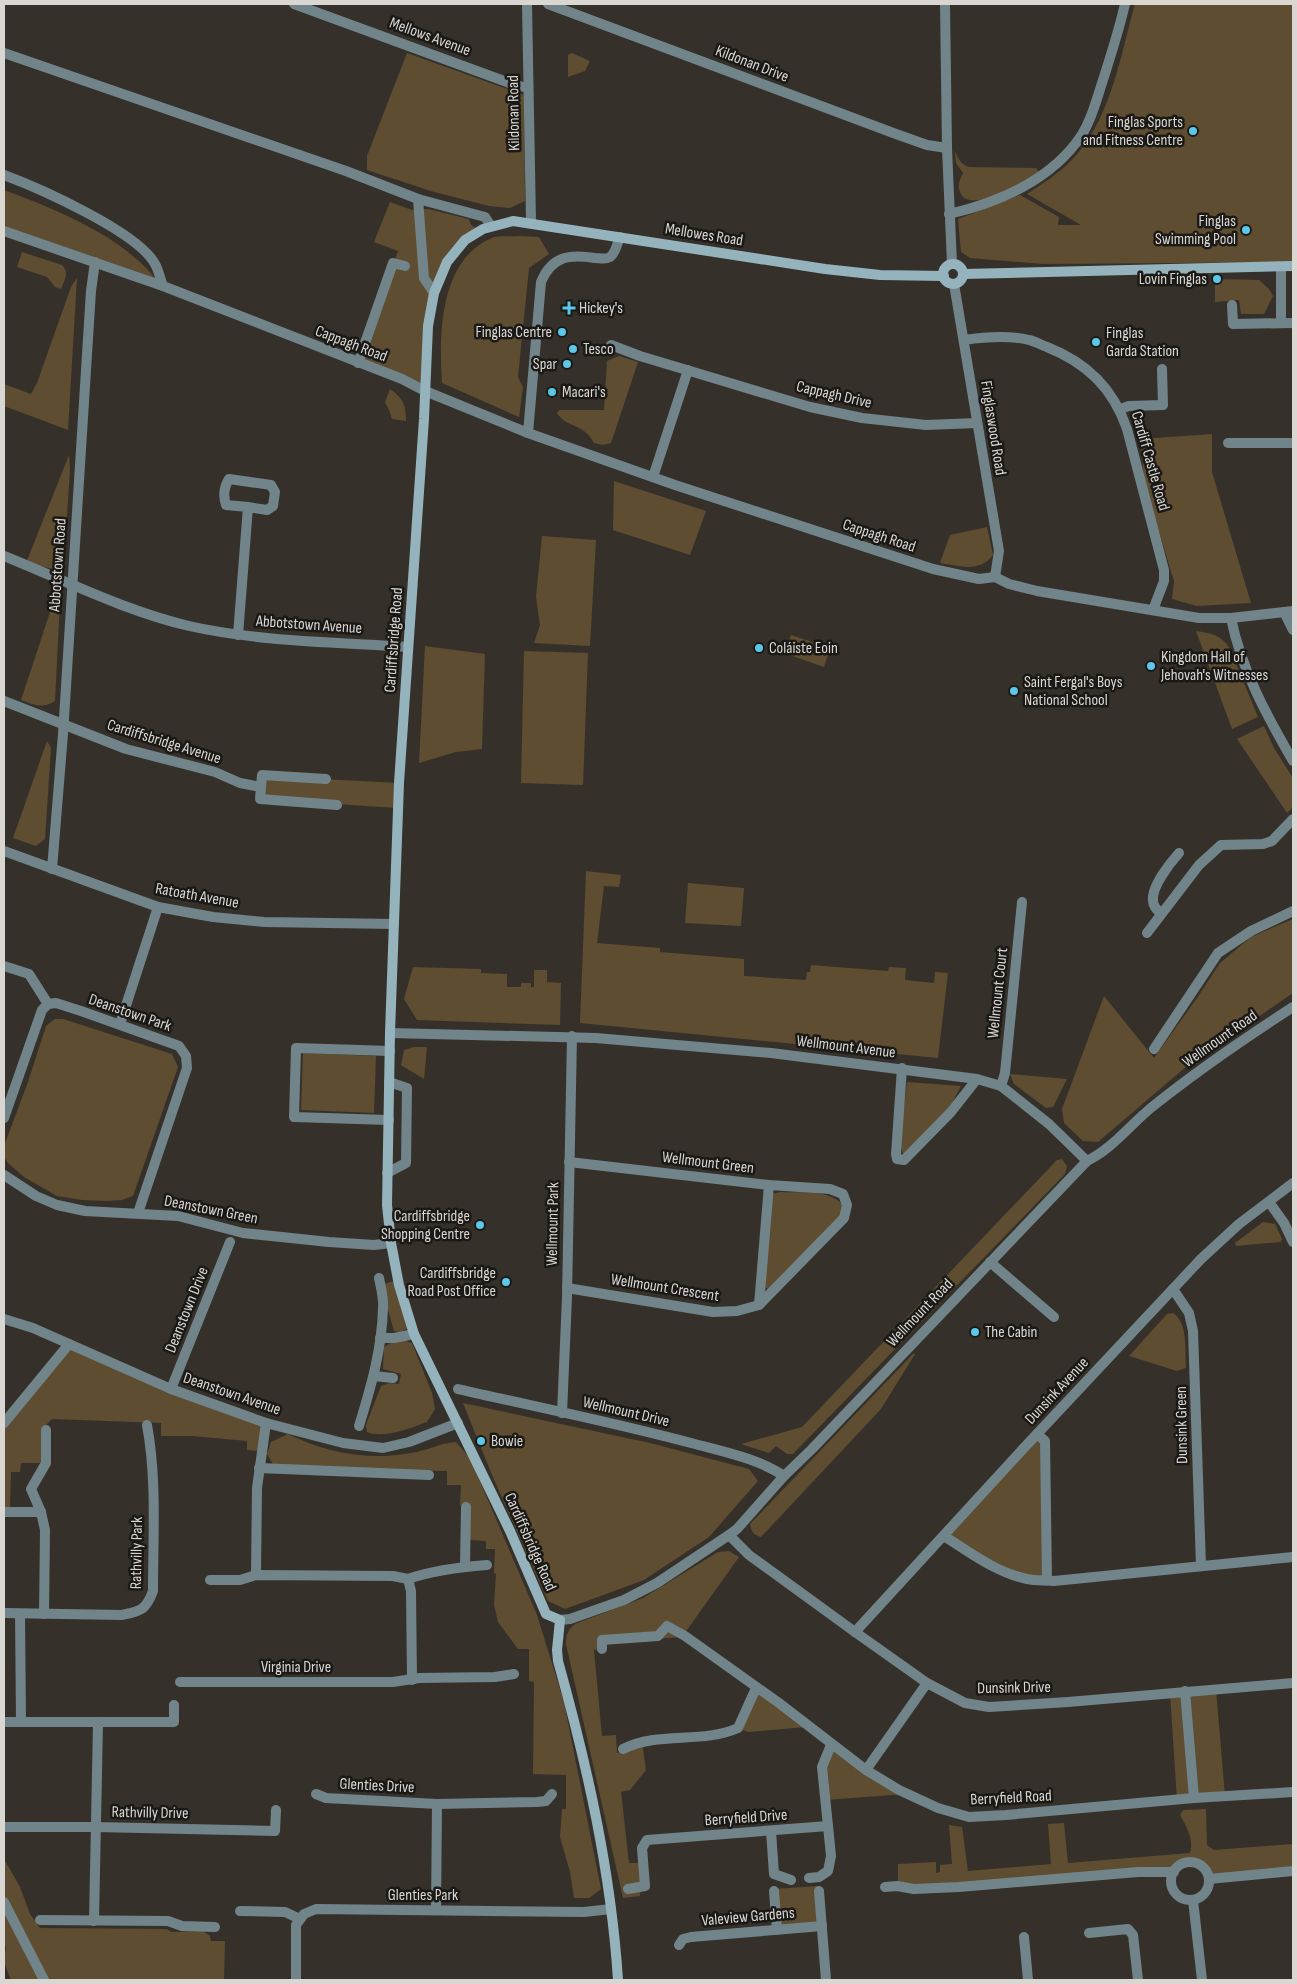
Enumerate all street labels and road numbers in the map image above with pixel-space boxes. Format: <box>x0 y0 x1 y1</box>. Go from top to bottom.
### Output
street label: Mellows Avenue <box>387 14 473 60</box>
street label: Kildonan Drive <box>713 41 791 87</box>
street label: Kildonan Road <box>504 75 524 151</box>
street label: Mellowes Road <box>664 219 744 251</box>
street label: Cappagh Road <box>312 322 390 366</box>
street label: Cappagh Drive <box>794 377 874 413</box>
street label: Finglaswood Road <box>976 379 1010 477</box>
street label: Cardiff Castle Road <box>1127 409 1173 513</box>
street label: Cappagh Road <box>840 515 918 557</box>
street label: Abbotstown Road <box>45 518 71 613</box>
street label: Cardiffsbridge Road <box>381 587 407 693</box>
street label: Abbotstown Avenue <box>254 612 363 638</box>
street label: Cardiffsbridge Avenue <box>105 716 223 768</box>
street label: Ratoath Avenue <box>154 879 240 913</box>
street label: Wellmount Court <box>984 947 1012 1039</box>
street label: Deanstown Park <box>86 990 174 1036</box>
street label: Wellmount Road <box>1179 1006 1261 1072</box>
street label: Wellmount Avenue <box>795 1031 897 1063</box>
street label: Wellmount Green <box>661 1148 755 1178</box>
street label: Wellmount Park <box>543 1182 563 1266</box>
street label: Deanstown Green <box>163 1192 259 1228</box>
street label: Deanstown Drive <box>161 1264 213 1356</box>
street label: Wellmount Crescent <box>610 1270 721 1306</box>
street label: Wellmount Road <box>883 1275 957 1351</box>
street label: Dunsink Avenue <box>1021 1354 1093 1428</box>
street label: Deanstown Avenue <box>181 1368 283 1420</box>
street label: Dunsink Green <box>1172 1386 1192 1464</box>
street label: Wellmount Drive <box>581 1393 671 1431</box>
street label: Cardiffsbridge Road <box>500 1490 560 1594</box>
street label: Rathvilly Park <box>127 1517 147 1589</box>
street label: Virginia Drive <box>261 1658 331 1677</box>
street label: Dunsink Drive <box>977 1678 1051 1698</box>
street label: Glenties Drive <box>339 1775 415 1797</box>
street label: Berryfield Road <box>970 1786 1052 1810</box>
street label: Rathvilly Drive <box>111 1803 189 1823</box>
street label: Berryfield Drive <box>704 1806 788 1830</box>
street label: Glenties Park <box>388 1886 458 1905</box>
street label: Valeview Gardens <box>701 1903 796 1931</box>

